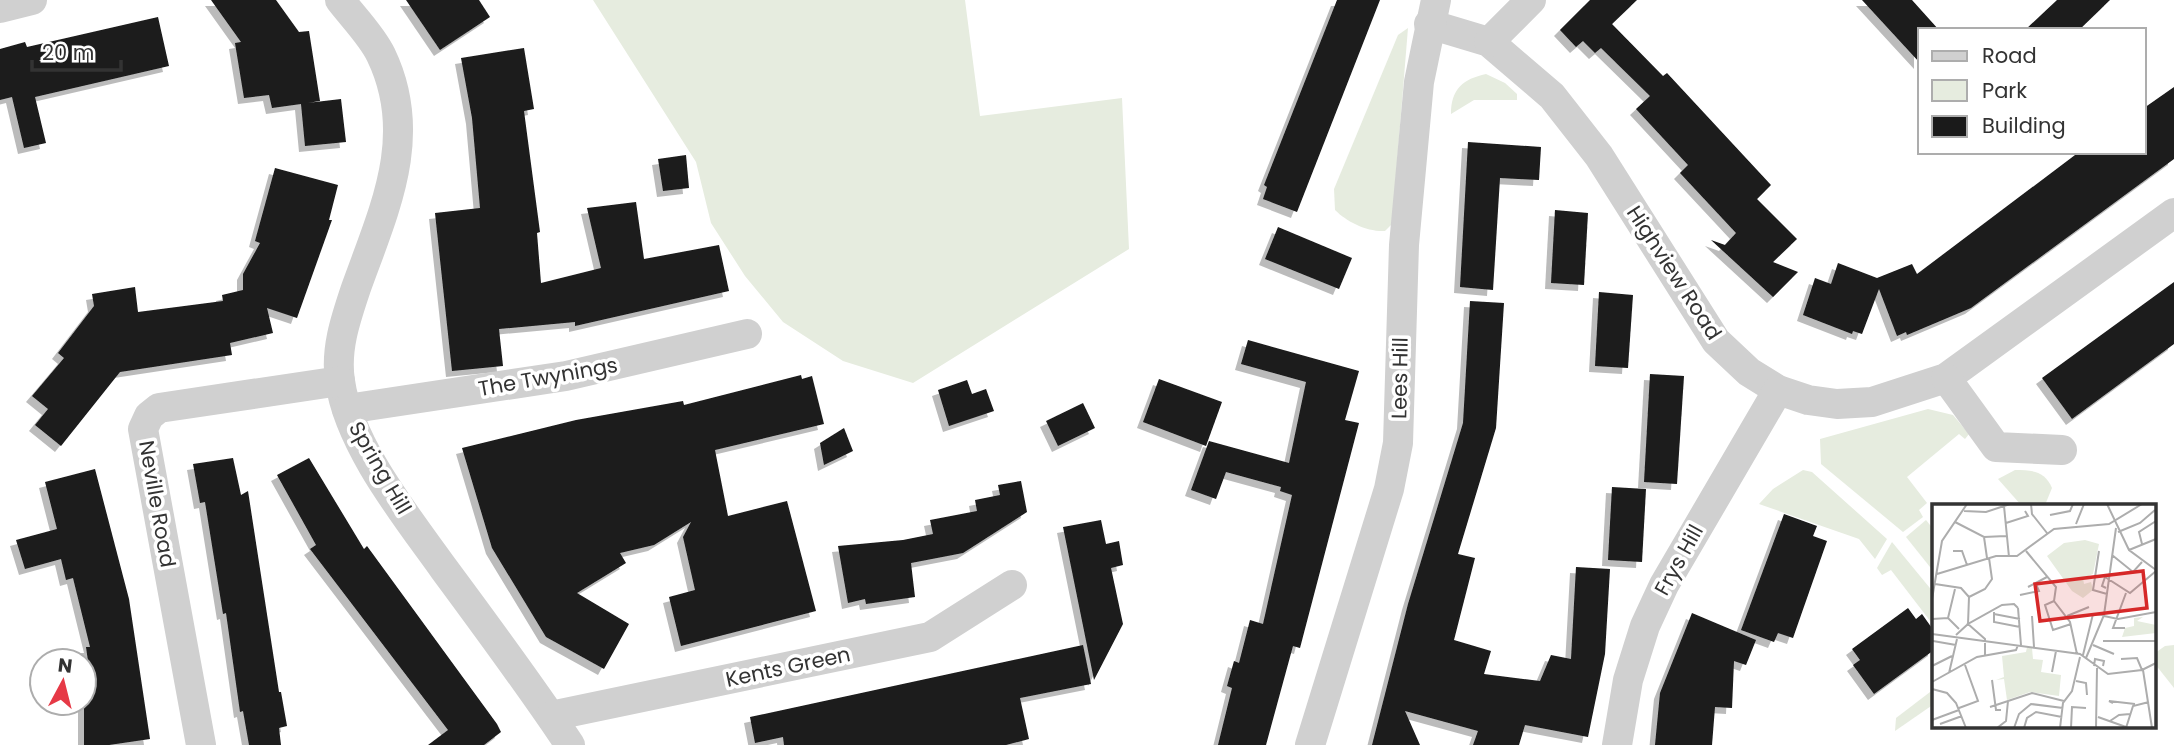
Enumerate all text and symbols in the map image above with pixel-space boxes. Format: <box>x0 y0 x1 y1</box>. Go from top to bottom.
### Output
scale bar <box>32 28 121 72</box>
legend <box>1918 28 2146 154</box>
text: 20 m <box>42 38 95 67</box>
text: Road <box>1982 41 2037 70</box>
text: Park <box>1982 76 2027 105</box>
text: Building <box>1982 111 2066 140</box>
street label: Highview Road <box>1620 200 1729 346</box>
street label: Lees Hill <box>1384 337 1415 419</box>
street label: The Twynings <box>476 350 620 403</box>
street label: Spring Hill <box>342 416 419 520</box>
street label: Neville Road <box>132 438 183 570</box>
inset map <box>1932 504 2156 728</box>
street label: Frys Hill <box>1647 519 1710 600</box>
street label: Kents Green <box>723 639 853 694</box>
north arrow <box>28 647 98 717</box>
text: N <box>56 651 74 680</box>

